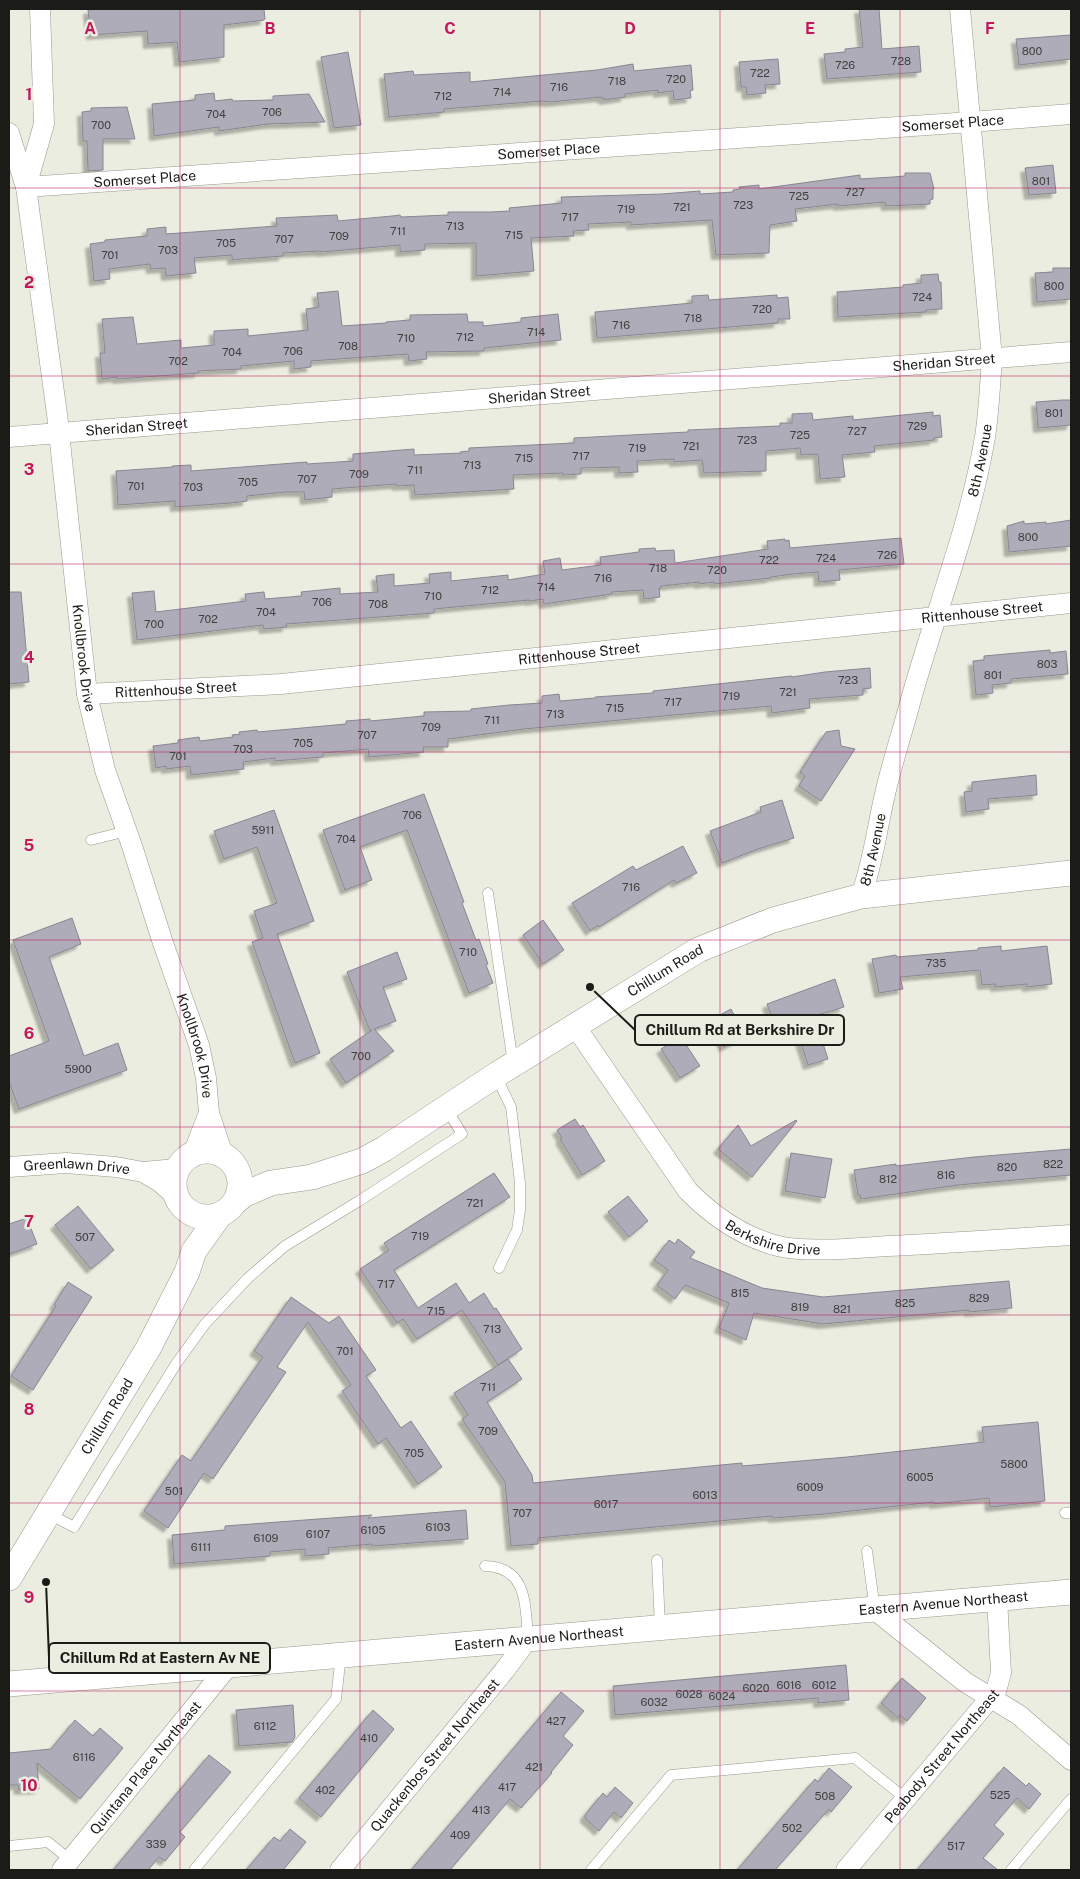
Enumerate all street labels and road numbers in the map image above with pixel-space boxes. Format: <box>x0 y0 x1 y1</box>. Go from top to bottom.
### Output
street label: Somerset Place <box>901 111 1005 135</box>
street label: Somerset Place <box>497 140 601 163</box>
street label: Somerset Place <box>93 167 197 190</box>
street label: Sheridan Street <box>892 350 996 374</box>
street label: Sheridan Street <box>487 382 591 407</box>
street label: Sheridan Street <box>85 415 189 439</box>
street label: 8th Avenue <box>965 423 995 498</box>
street label: Rittenhouse Street <box>920 598 1044 626</box>
street label: Knollbrook Drive <box>69 603 99 713</box>
street label: Rittenhouse Street <box>518 639 641 668</box>
street label: Rittenhouse Street <box>114 678 237 701</box>
street label: 8th Avenue <box>857 812 889 888</box>
street label: Chillum Road <box>624 941 705 1000</box>
street label: Knollbrook Drive <box>173 991 216 1099</box>
street label: Greenlawn Drive <box>23 1155 132 1177</box>
street label: Berkshire Drive <box>722 1216 821 1258</box>
street label: Chillum Road <box>78 1375 136 1457</box>
street label: Eastern Avenue Northeast <box>858 1588 1029 1618</box>
street label: Eastern Avenue Northeast <box>454 1623 624 1653</box>
street label: Quackenbos Street Northeast <box>367 1675 503 1835</box>
street label: Peabody Street Northeast <box>881 1686 1002 1826</box>
street label: Quintana Place Northeast <box>86 1698 204 1838</box>

